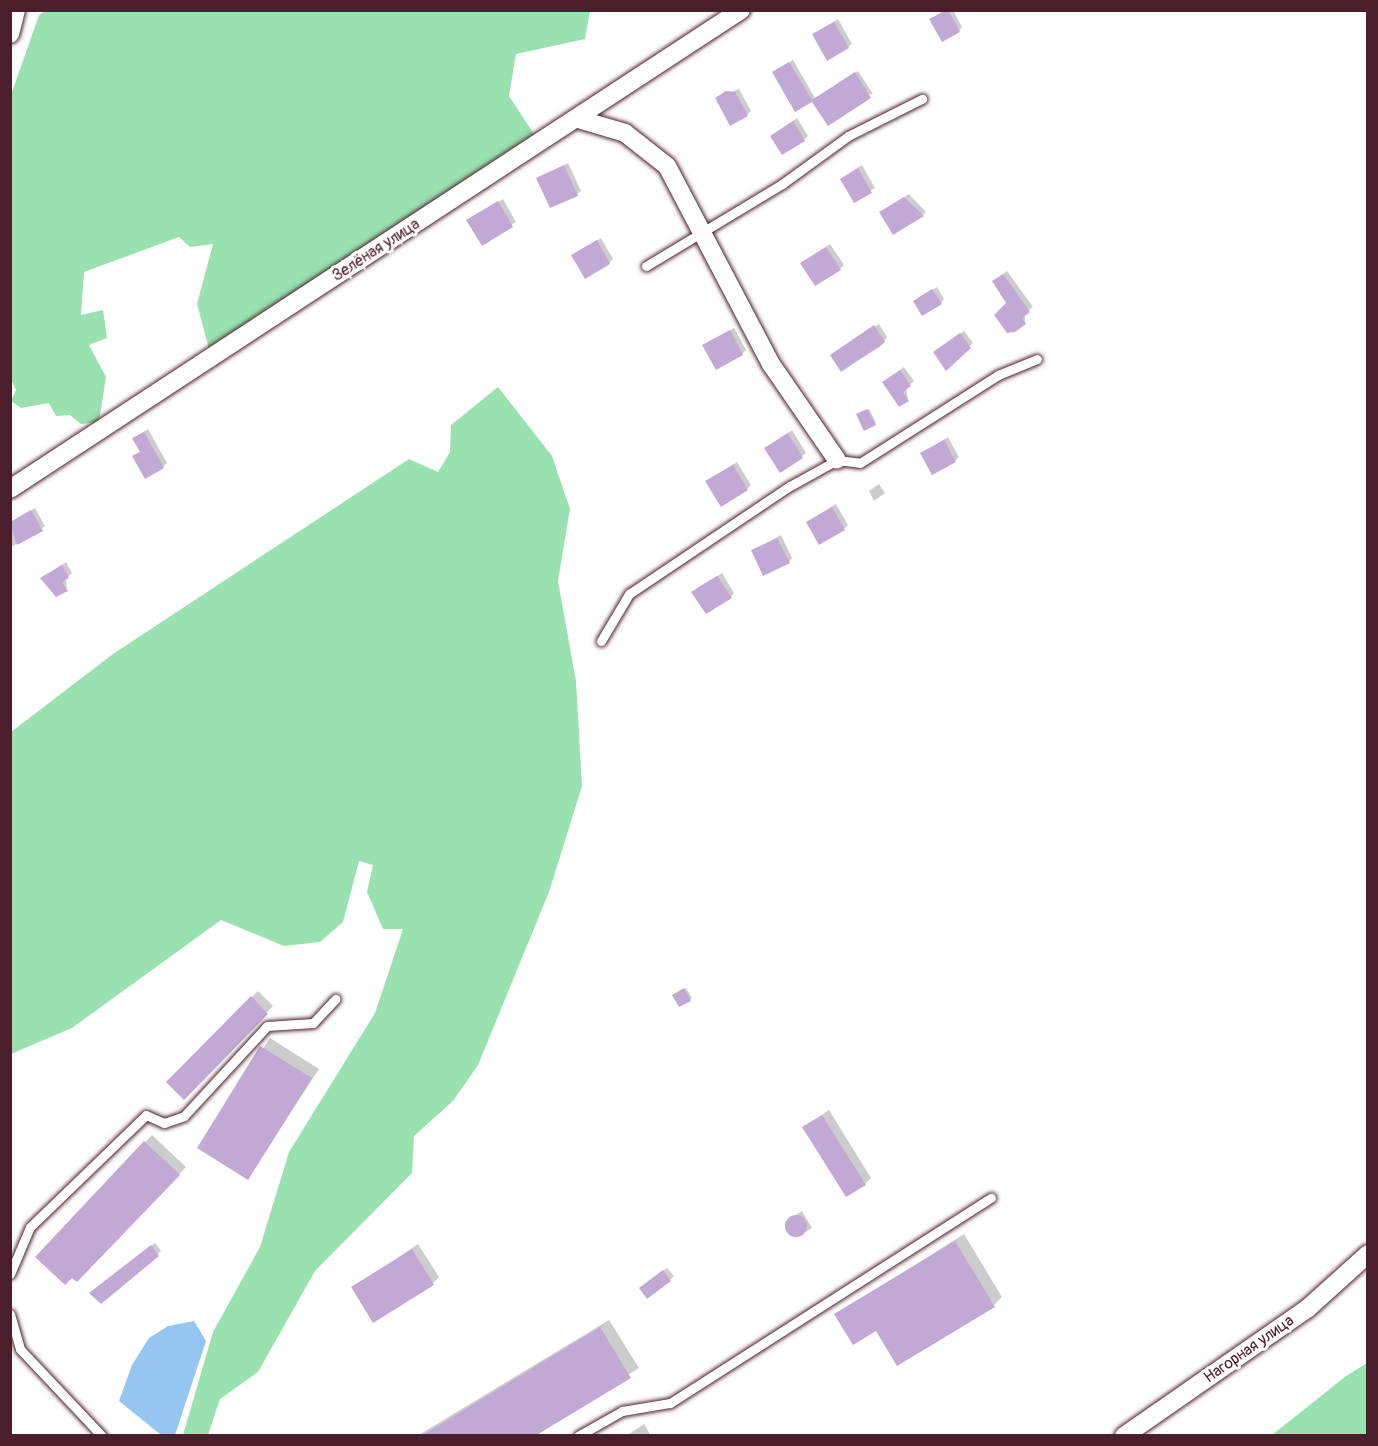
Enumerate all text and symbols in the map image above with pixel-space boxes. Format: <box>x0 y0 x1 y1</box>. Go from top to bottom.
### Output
street label: Зелёная улица <box>329 214 423 286</box>
street label: Нагорная улица <box>1200 1311 1298 1387</box>

